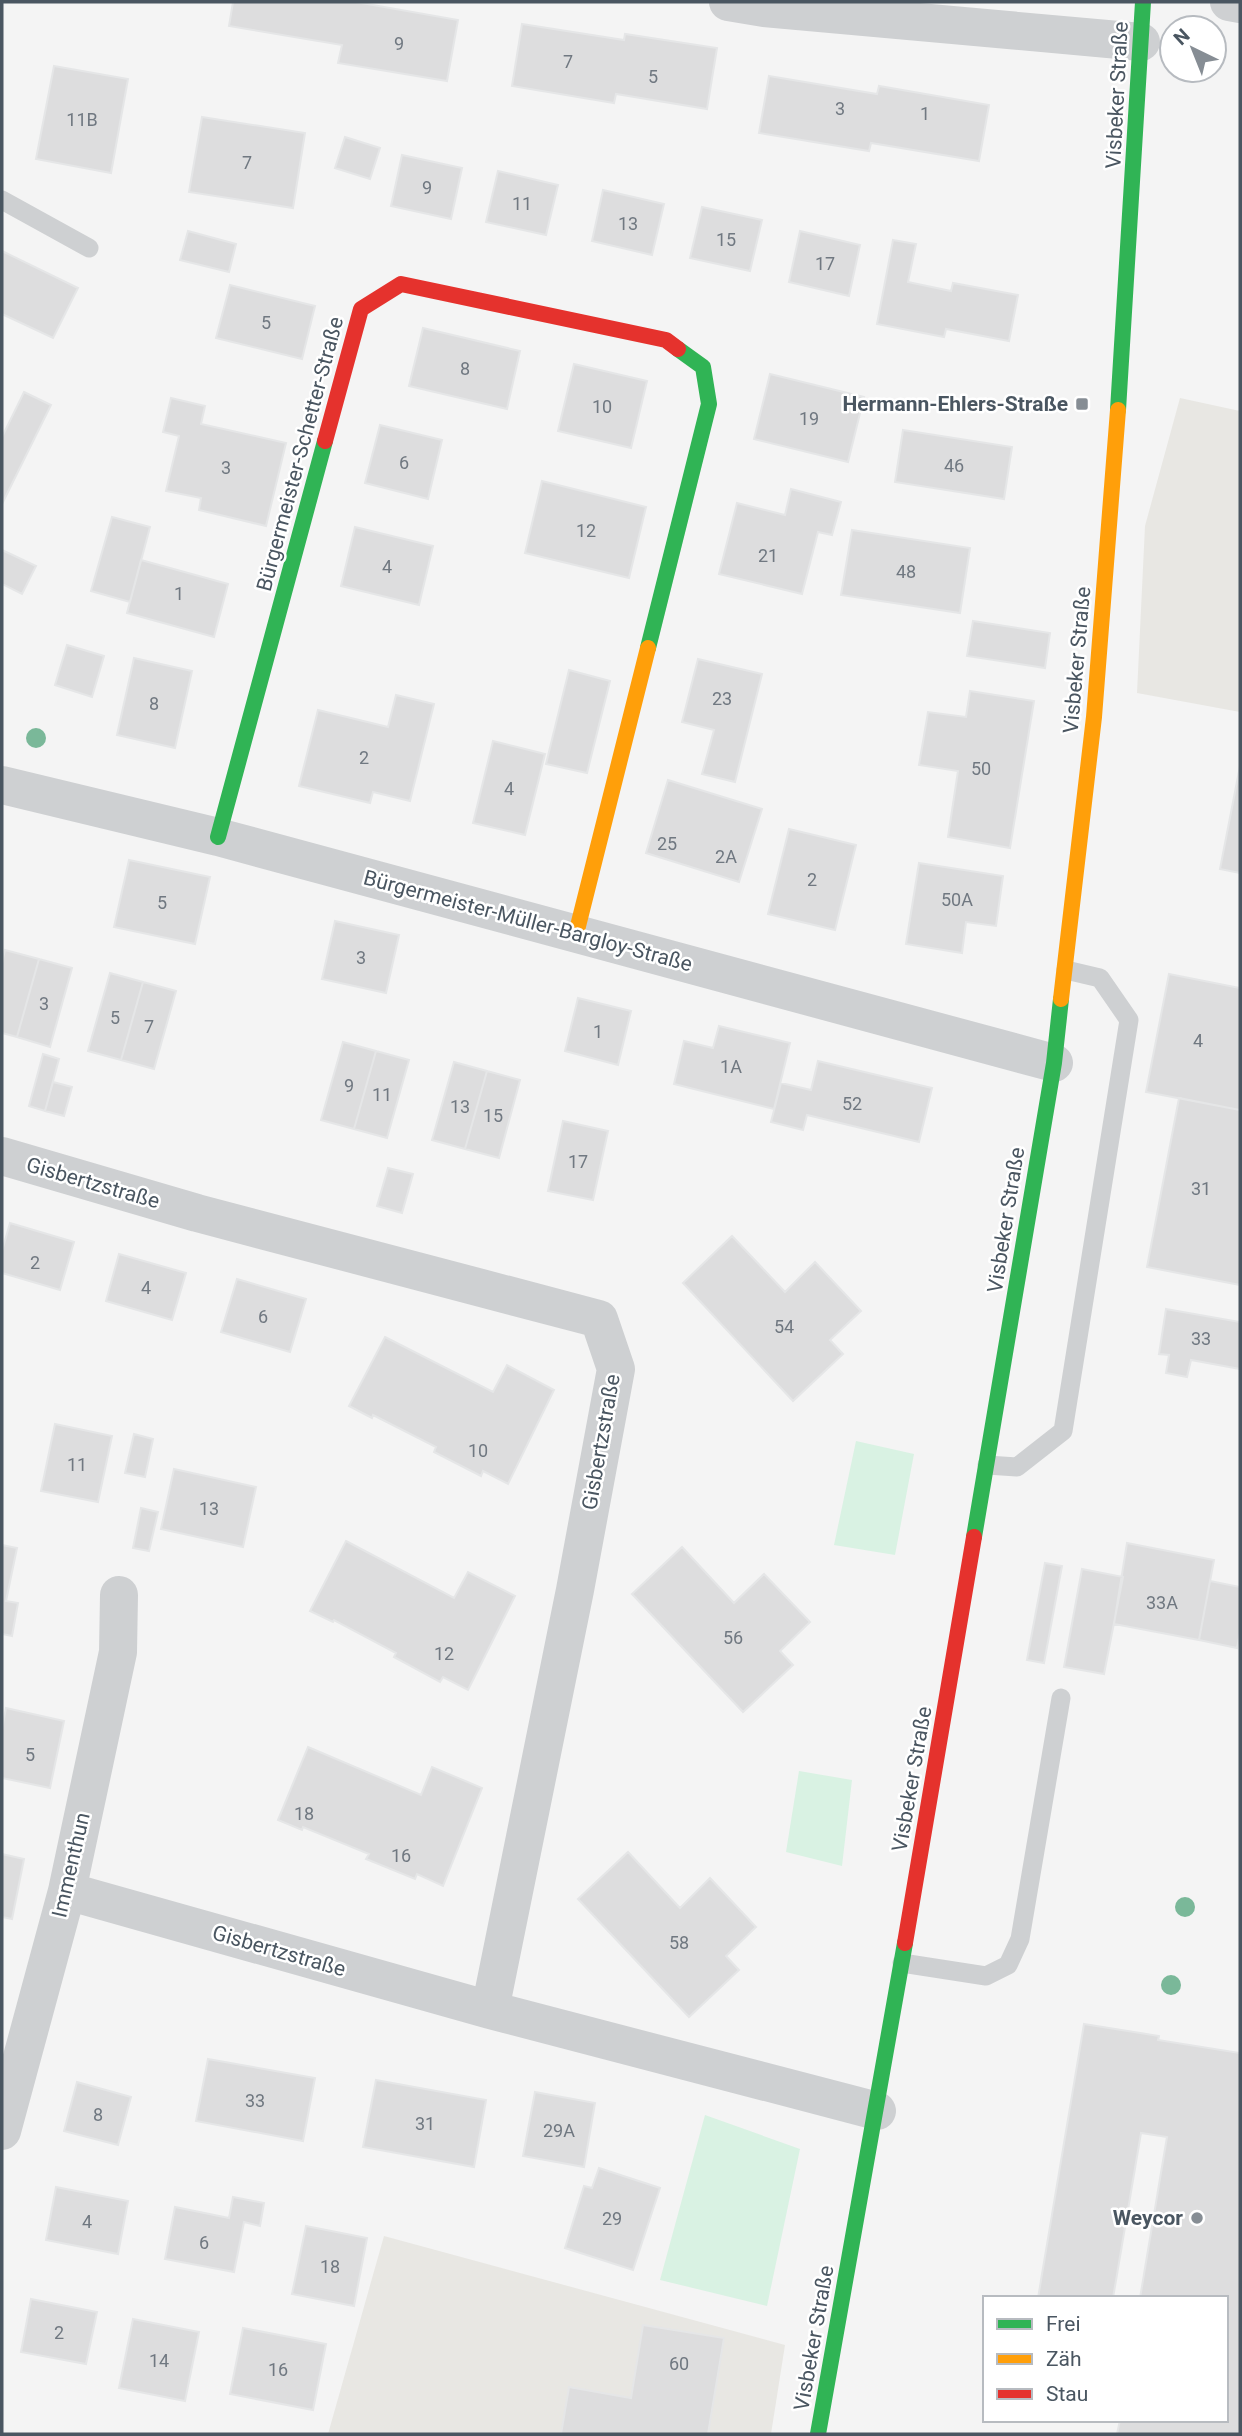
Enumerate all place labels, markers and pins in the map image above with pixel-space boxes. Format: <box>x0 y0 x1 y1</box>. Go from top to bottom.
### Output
place label: Hermann-Ehlers-Straße <box>842 392 1068 416</box>
marker: Hermann-Ehlers-Straße <box>1074 396 1090 412</box>
place label: Weycor <box>1113 2206 1183 2230</box>
marker: Weycor <box>1189 2210 1205 2226</box>

